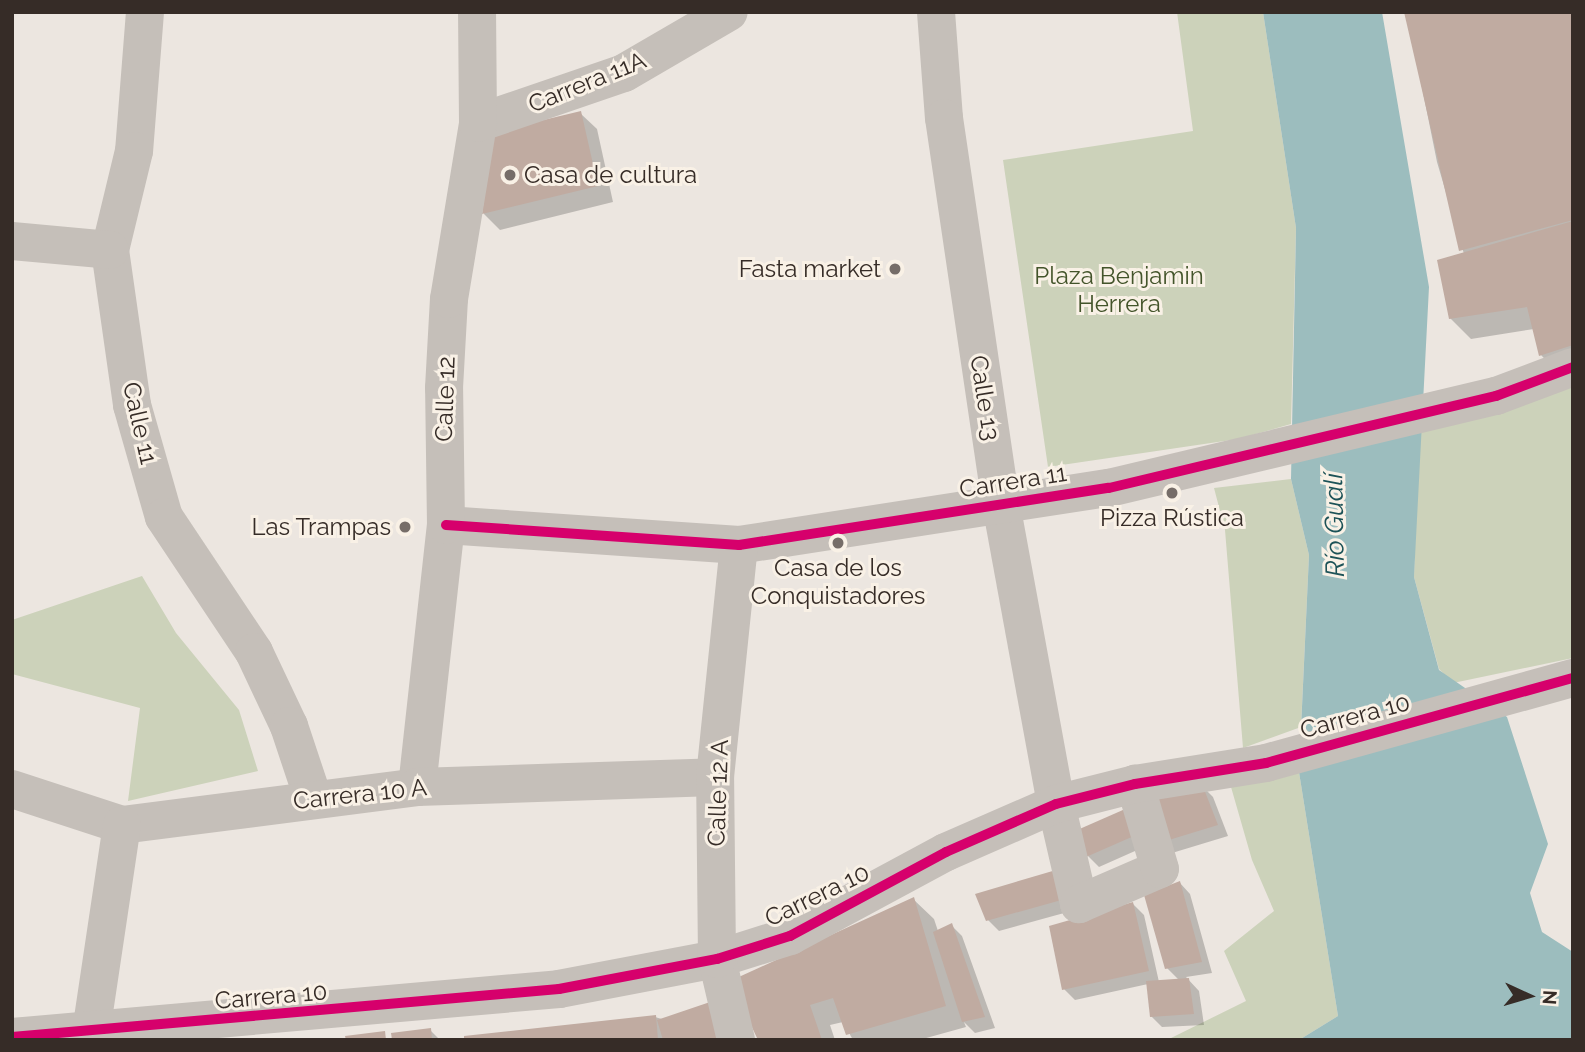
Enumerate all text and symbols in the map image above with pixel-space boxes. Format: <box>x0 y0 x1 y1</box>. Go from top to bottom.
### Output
street label: Carrera 11A <box>524 45 650 119</box>
place label: Casa de cultura <box>524 161 697 189</box>
marker: Casa de cultura <box>502 167 518 183</box>
place label: Fasta market <box>739 255 881 283</box>
marker: Fasta market <box>887 261 903 277</box>
park label: Plaza Benjamin Herrera <box>1034 262 1204 318</box>
street label: Calle 13 <box>964 353 1006 443</box>
street label: Calle 12 <box>429 356 461 442</box>
street label: Calle 11 <box>117 379 163 467</box>
street label: Carrera 11 <box>957 458 1069 504</box>
water label: Río Gualí <box>1318 473 1352 577</box>
marker: Pizza Rústica <box>1164 485 1180 501</box>
place label: Pizza Rústica <box>1100 504 1244 532</box>
place label: Las Trampas <box>251 513 391 541</box>
marker: Las Trampas <box>397 519 413 535</box>
marker: Casa de los Conquistadores <box>830 535 846 551</box>
place label: Casa de los Conquistadores <box>751 554 925 610</box>
street label: Carrera 10 <box>1297 688 1413 744</box>
street label: Calle 12 A <box>702 739 734 847</box>
street label: Carrera 10 A <box>291 773 429 815</box>
street label: Carrera 10 <box>760 857 874 933</box>
north arrow <box>1494 961 1564 1031</box>
street label: Carrera 10 <box>214 977 328 1015</box>
text: N <box>1538 989 1561 1005</box>

